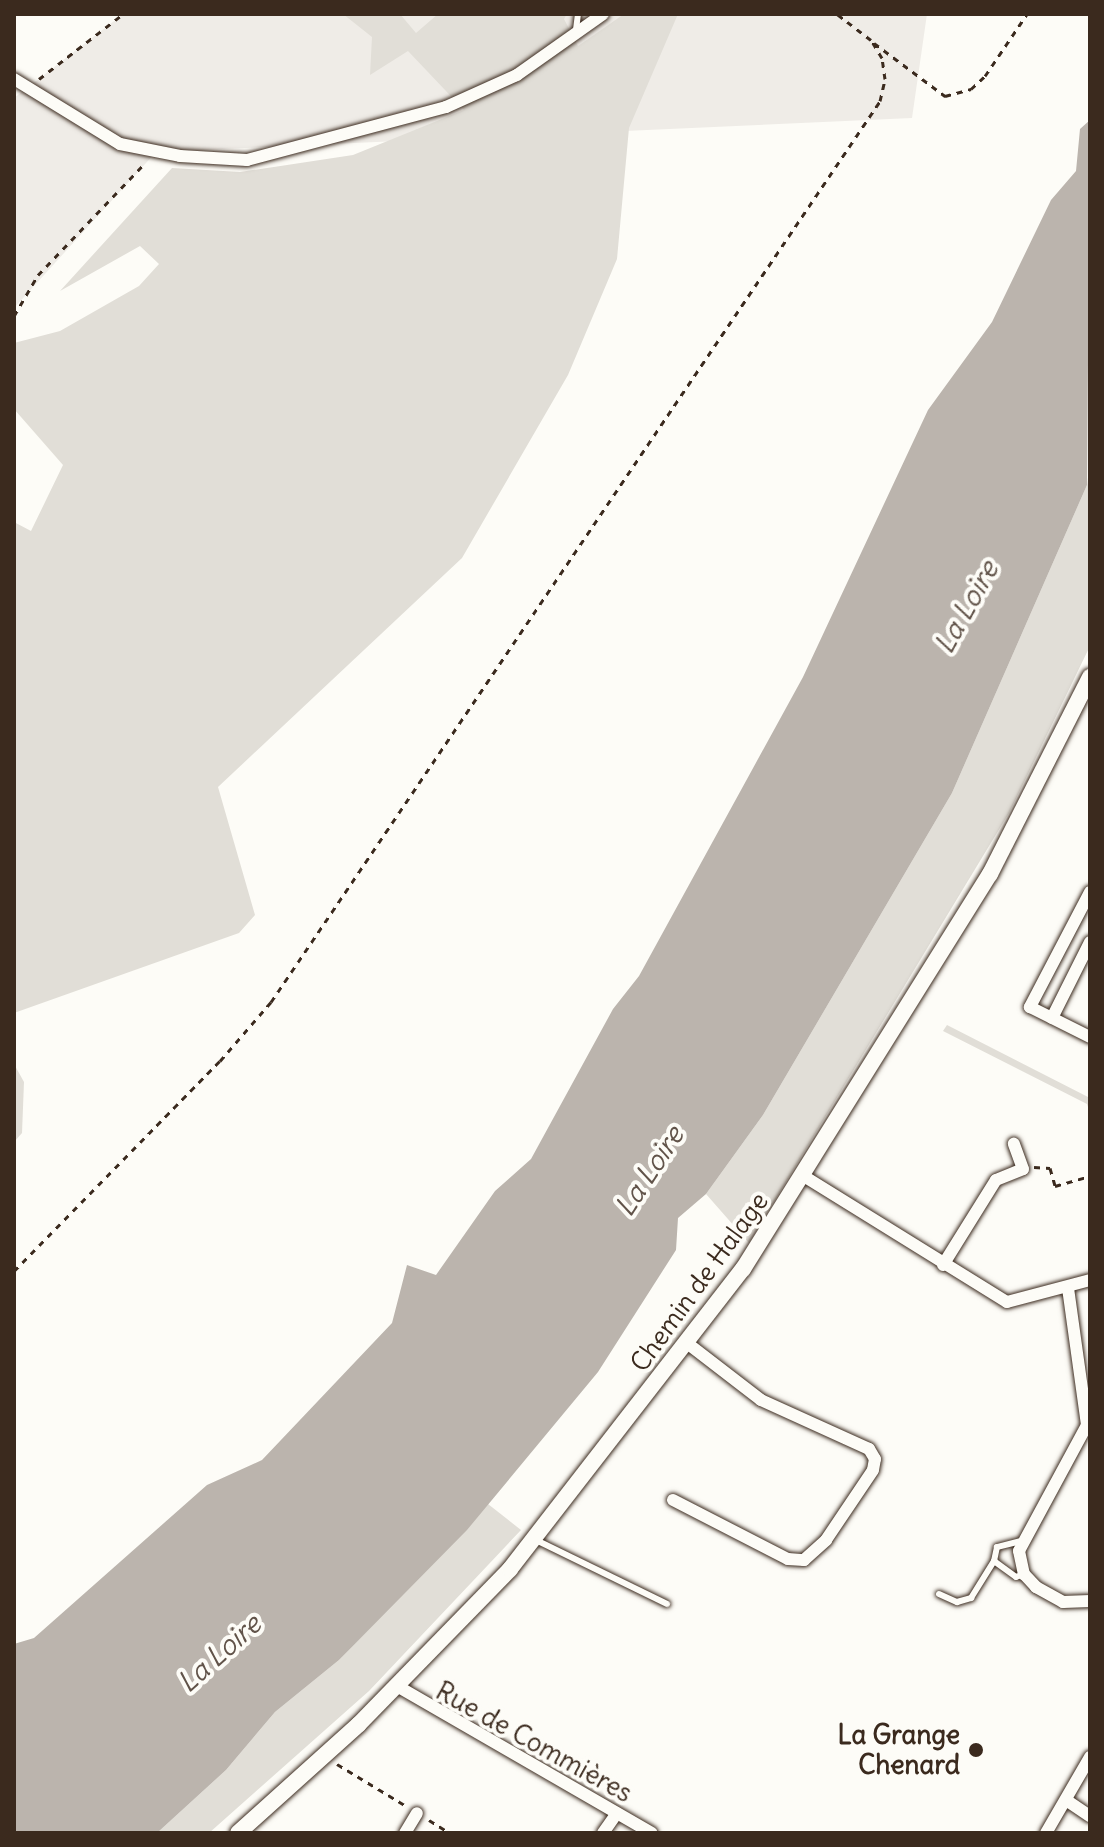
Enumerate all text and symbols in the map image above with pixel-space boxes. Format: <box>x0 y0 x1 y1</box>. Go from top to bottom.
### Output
water label: La Loire <box>927 555 1005 659</box>
water label: La Loire <box>608 1120 690 1222</box>
street label: Chemin de Halage <box>623 1186 775 1378</box>
water label: La Loire <box>171 1607 267 1699</box>
street label: Rue de Commières <box>430 1675 638 1809</box>
place label: La Grange Chenard <box>837 1719 960 1780</box>
marker: La Grange Chenard <box>967 1741 985 1759</box>

